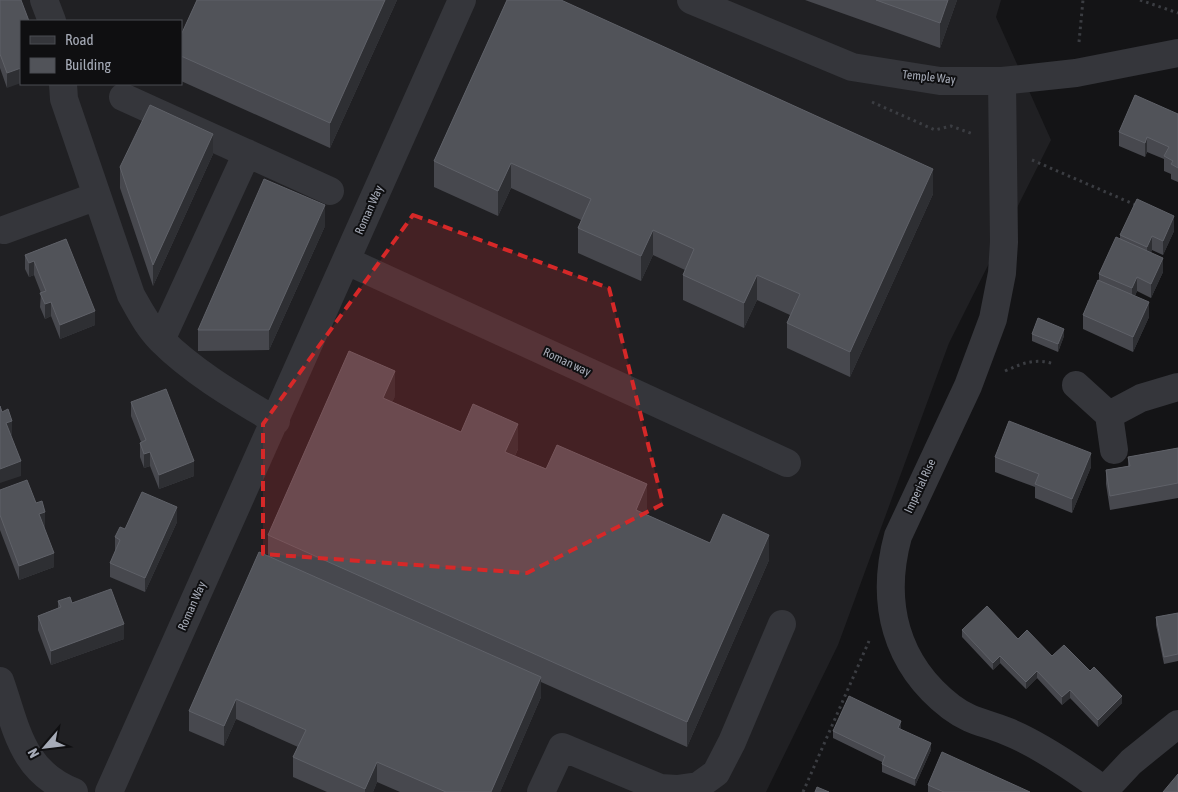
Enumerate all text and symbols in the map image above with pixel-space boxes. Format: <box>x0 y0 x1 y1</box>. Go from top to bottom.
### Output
legend <box>20 20 182 85</box>
text: Road <box>65 31 94 48</box>
text: Building <box>65 56 111 73</box>
street label: Temple Way <box>902 67 956 87</box>
street label: Roman Way <box>352 183 386 237</box>
street label: Roman way <box>541 345 593 379</box>
street label: Imperial Rise <box>901 457 939 515</box>
street label: Roman Way <box>175 579 209 633</box>
north arrow <box>20 722 70 772</box>
text: N <box>25 746 43 761</box>

